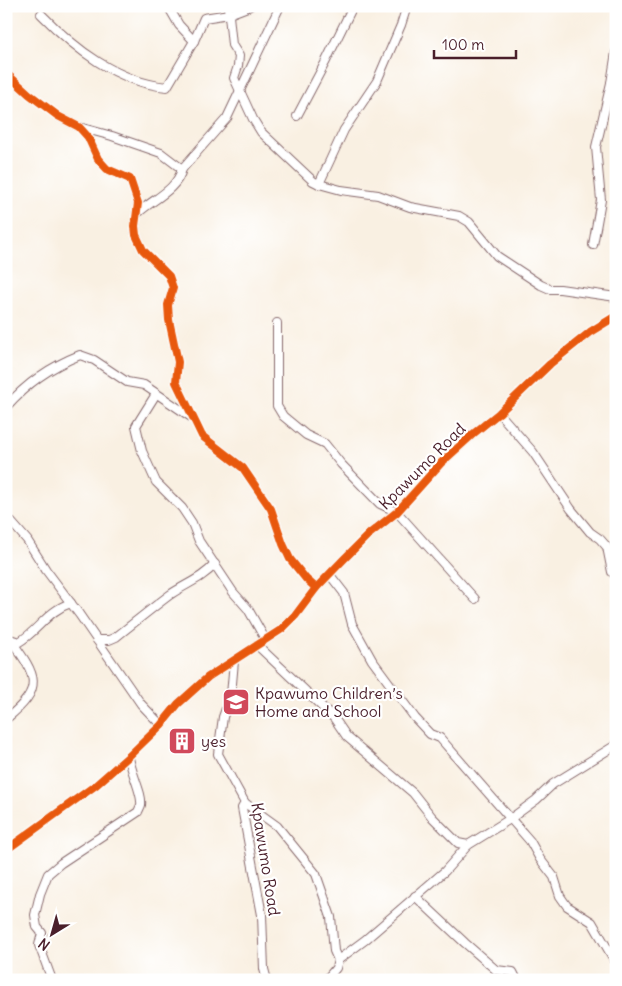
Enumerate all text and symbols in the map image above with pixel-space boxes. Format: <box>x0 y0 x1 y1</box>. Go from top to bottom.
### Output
scale bar <box>434 28 517 60</box>
text: 100 m <box>442 35 484 54</box>
street label: Kpawumo Road <box>374 418 470 514</box>
place label: Kpawumo Children’s Home and School <box>255 683 403 721</box>
school or university icon: Kpawumo Children’s Home and School <box>221 687 251 717</box>
building icon: yes <box>167 726 197 756</box>
place label: yes <box>201 731 226 751</box>
street label: Kpawumo Road <box>247 801 285 917</box>
north arrow <box>28 908 78 958</box>
text: N <box>35 934 53 954</box>

